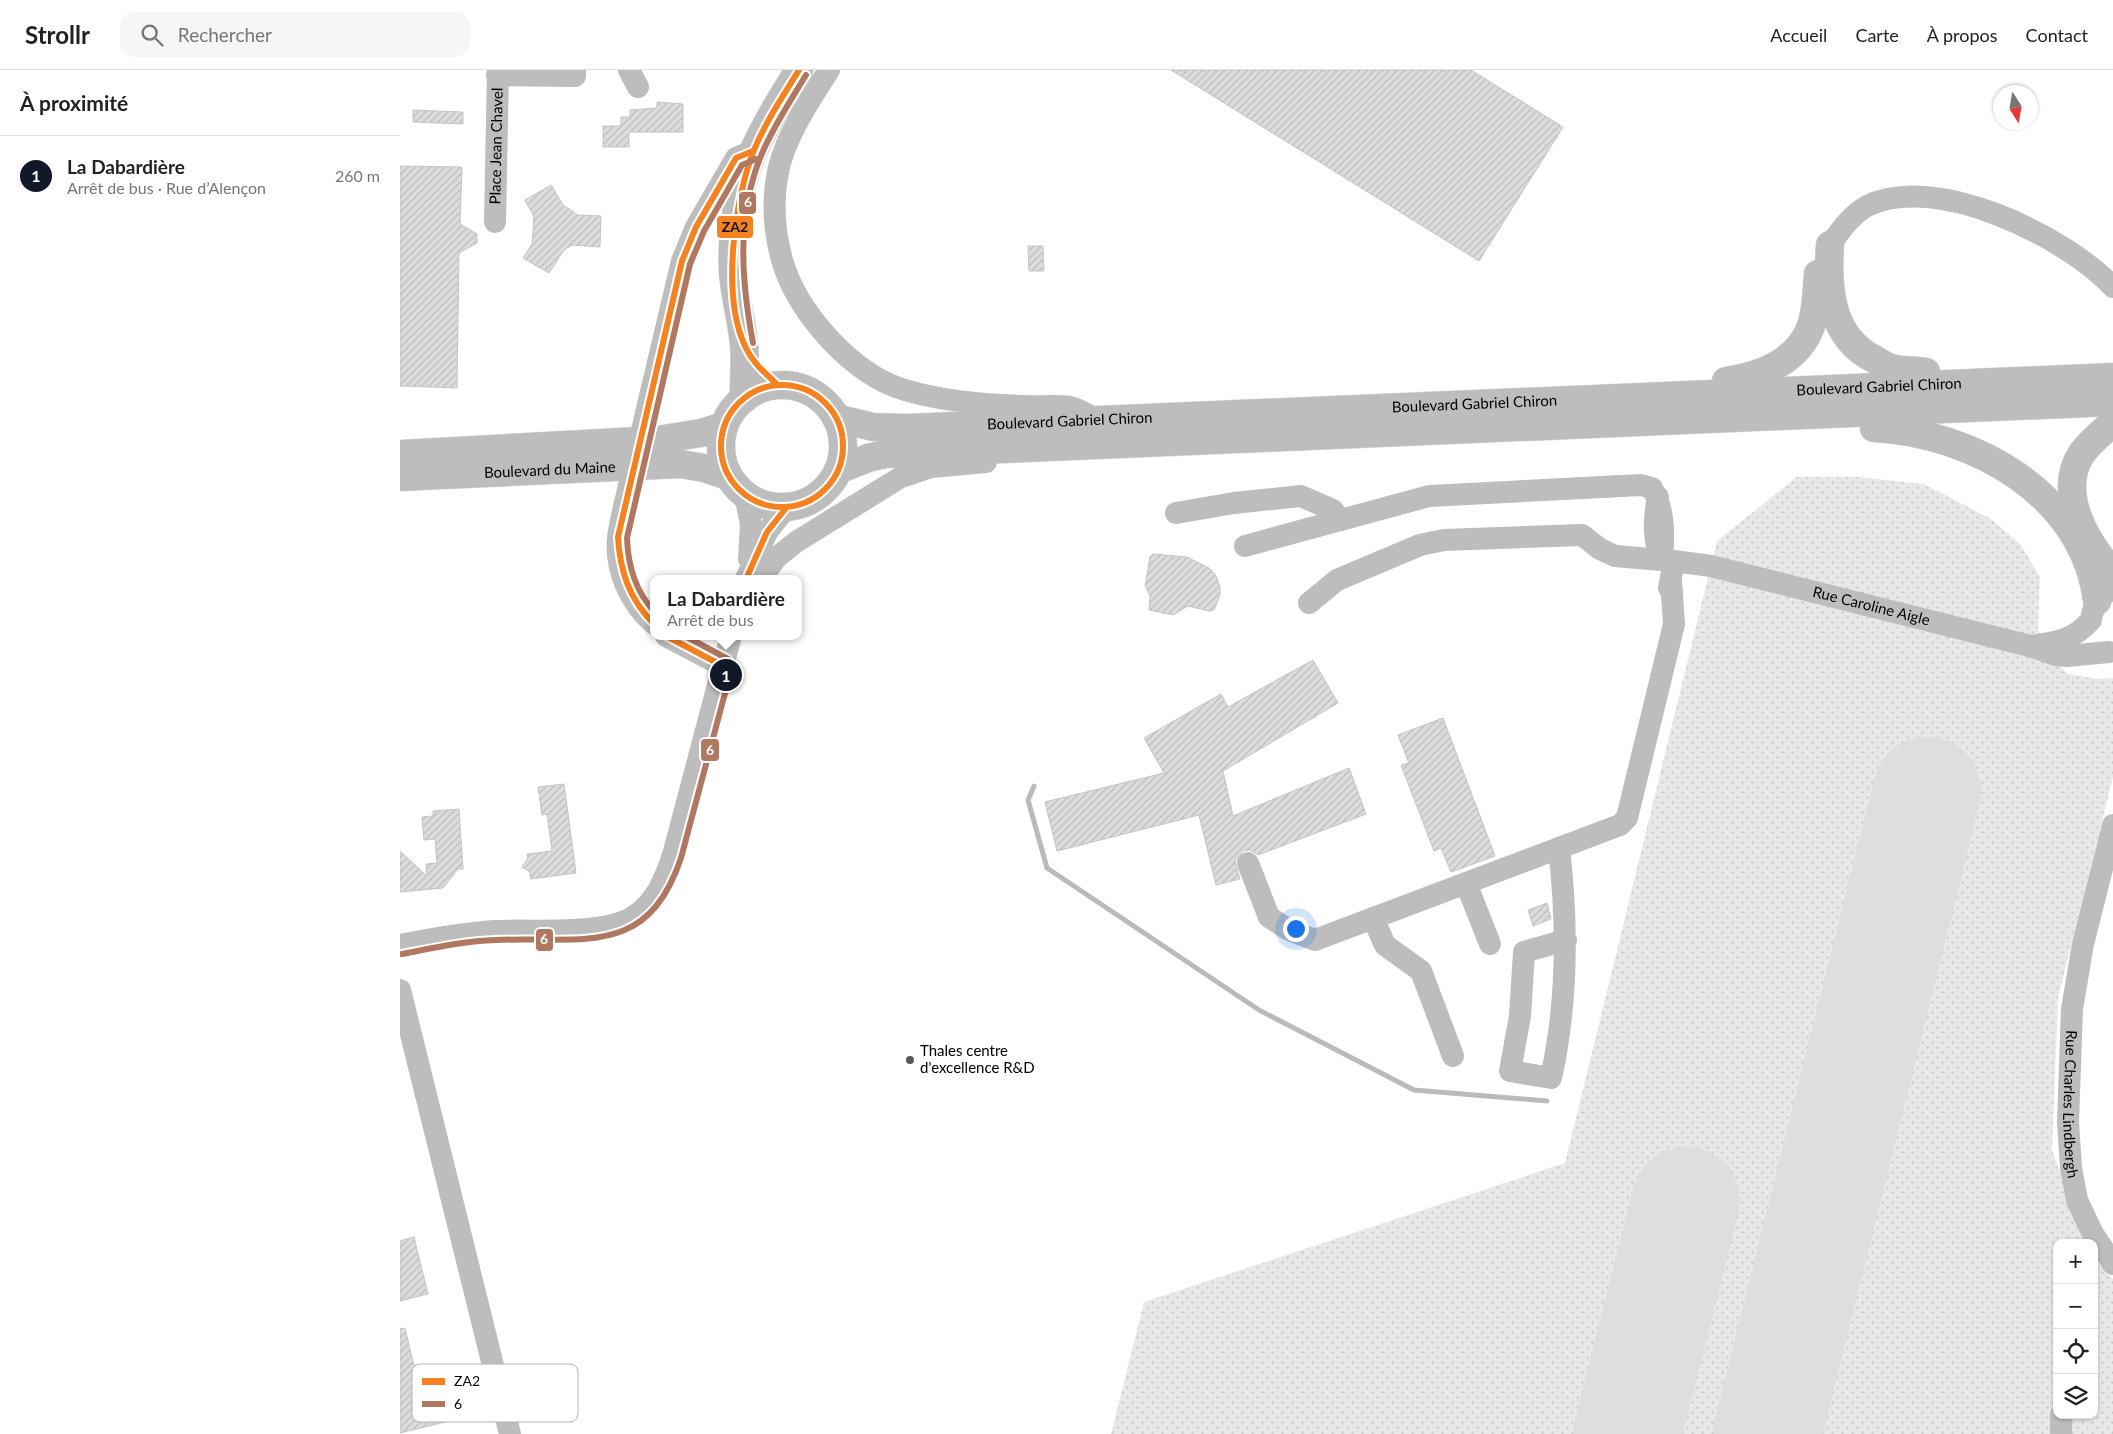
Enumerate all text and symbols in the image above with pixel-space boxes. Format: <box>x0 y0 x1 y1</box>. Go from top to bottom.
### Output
search box <box>120 12 470 57</box>
text: Strollr <box>25 20 90 49</box>
icon: search <box>138 21 166 49</box>
text: Rechercher <box>178 23 272 46</box>
text: Accueil <box>1770 24 1827 46</box>
text: Carte <box>1855 24 1899 46</box>
text: À propos <box>1927 24 1998 46</box>
text: Contact <box>2026 24 2088 46</box>
north arrow <box>1993 85 2038 130</box>
street label: Place Jean Chavel <box>485 87 506 205</box>
text: À proximité <box>20 90 128 115</box>
text: La Dabardière <box>67 155 185 178</box>
text: 1 <box>31 166 41 185</box>
text: 260 m <box>335 166 380 185</box>
text: Arrêt de bus · Rue d’Alençon <box>67 178 266 197</box>
line badge: 6 <box>738 191 757 215</box>
text: 6 <box>744 193 752 210</box>
line badge: ZA2 <box>716 215 754 239</box>
text: ZA2 <box>722 218 748 235</box>
street label: Boulevard Gabriel Chiron <box>1796 373 1962 398</box>
street label: Boulevard Gabriel Chiron <box>1391 391 1557 415</box>
street label: Boulevard Gabriel Chiron <box>987 408 1153 433</box>
street label: Boulevard du Maine <box>483 457 616 481</box>
popup <box>650 575 802 640</box>
street label: Rue Caroline Aigle <box>1811 582 1932 629</box>
text: La Dabardière <box>667 587 785 610</box>
text: Arrêt de bus <box>667 610 754 629</box>
pin: 1 <box>710 656 742 694</box>
line badge: 6 <box>700 738 720 762</box>
text: 6 <box>706 741 714 758</box>
your location <box>1283 916 1309 942</box>
line badge: 6 <box>535 928 554 952</box>
text: 6 <box>540 930 548 947</box>
street label: Rue Charles Lindbergh <box>2060 1030 2083 1180</box>
place label: Thales centre d'excellence R&D <box>920 1041 1035 1076</box>
marker: Thales centre d'excellence R&D <box>904 1054 916 1066</box>
map controls <box>2053 1239 2098 1419</box>
button: + <box>2053 1239 2098 1284</box>
button: − <box>2053 1284 2098 1329</box>
button: locate <box>2053 1329 2098 1374</box>
legend <box>412 1364 578 1422</box>
text: ZA2 <box>454 1372 480 1389</box>
button: layers <box>2053 1374 2098 1419</box>
text: 6 <box>454 1395 462 1412</box>

